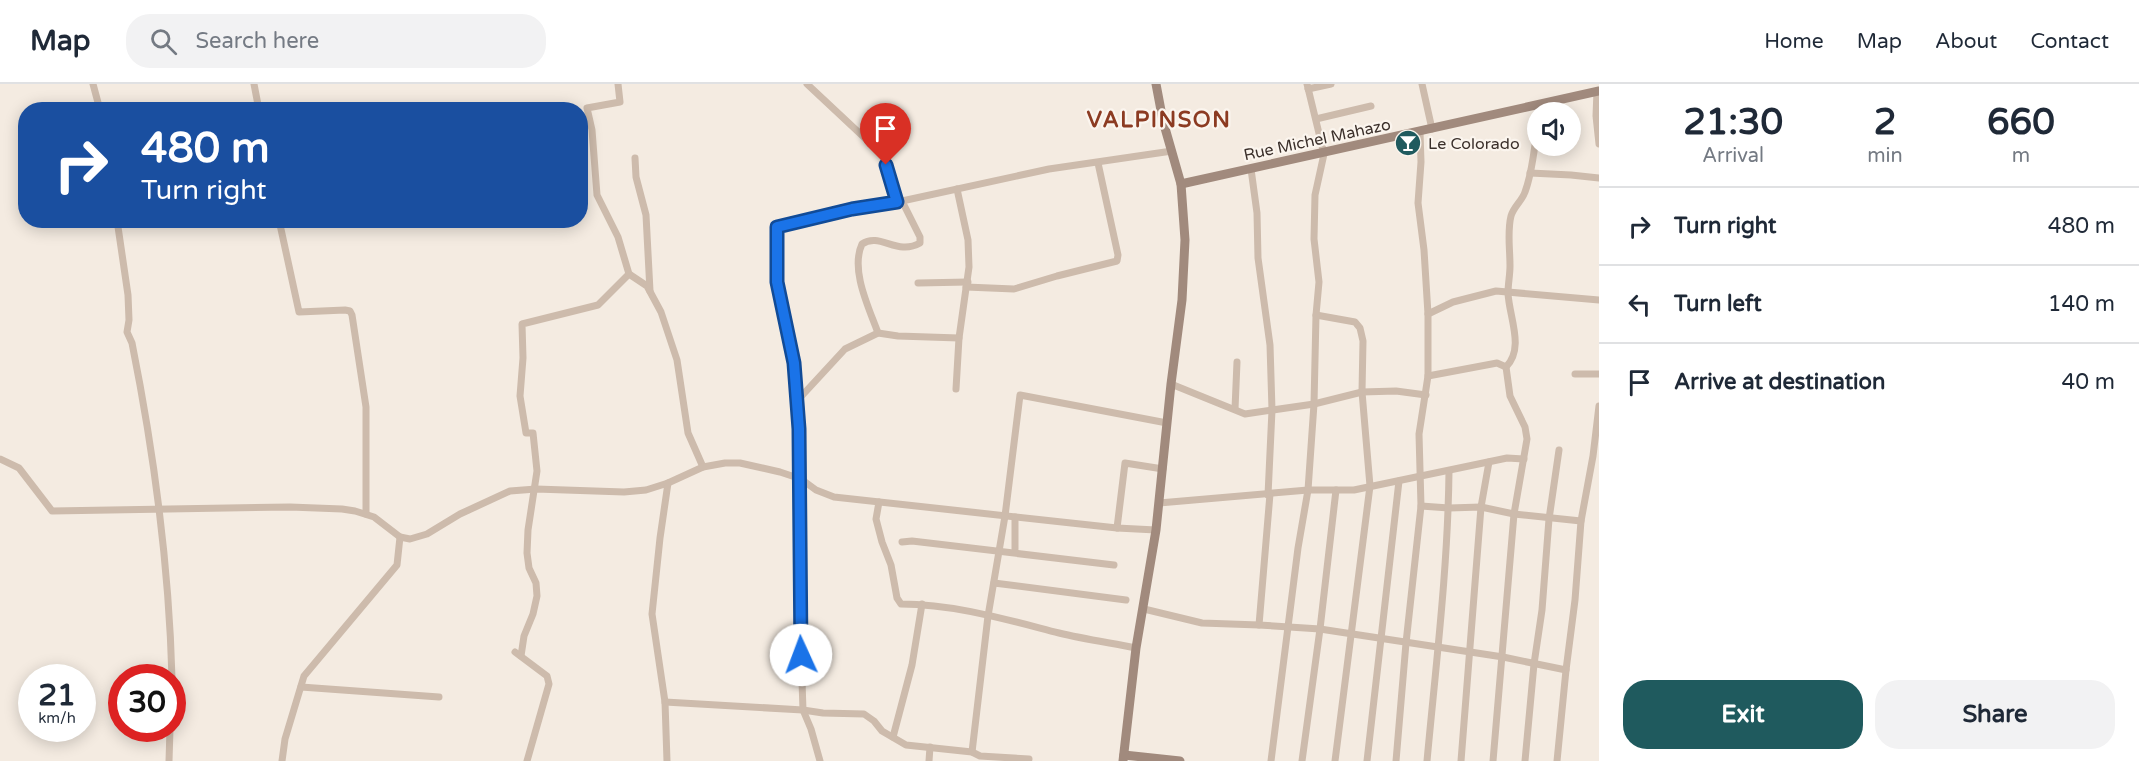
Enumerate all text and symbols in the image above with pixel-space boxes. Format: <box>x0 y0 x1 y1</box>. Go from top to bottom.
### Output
search box <box>126 14 546 68</box>
text: Map <box>30 24 90 58</box>
icon: search <box>147 25 180 58</box>
text: Search here <box>195 28 319 54</box>
text: Home <box>1764 29 1824 54</box>
text: Map <box>1857 29 1902 54</box>
text: About <box>1935 29 1997 54</box>
text: Contact <box>2030 29 2109 54</box>
text: 21:30 <box>1683 101 1783 144</box>
text: 2 <box>1874 101 1896 144</box>
text: 660 <box>1987 101 2055 144</box>
map controls <box>1527 102 1581 156</box>
button: sound <box>1527 102 1581 156</box>
pin <box>860 103 911 165</box>
district label: VALPINSON <box>1087 107 1231 133</box>
icon: arrive <box>869 112 902 145</box>
street label: Rue Michel Mahazo <box>1242 115 1393 165</box>
text: 480 m <box>141 123 270 174</box>
icon: right <box>42 126 120 204</box>
bar icon: Le Colorado <box>1393 128 1423 158</box>
place label: Le Colorado <box>1428 134 1520 154</box>
text: Arrival <box>1702 144 1764 168</box>
text: min <box>1867 144 1903 168</box>
text: m <box>2012 144 2030 168</box>
text: Turn right <box>141 174 267 207</box>
icon: right <box>1623 210 1656 243</box>
text: Turn right <box>1674 213 1776 239</box>
text: 480 m <box>2048 213 2115 239</box>
icon: left <box>1623 288 1656 321</box>
text: Turn left <box>1674 291 1762 317</box>
text: 140 m <box>2048 291 2115 317</box>
icon: arrive <box>1623 366 1656 399</box>
text: Arrive at destination <box>1674 369 1885 395</box>
text: 40 m <box>2061 369 2115 395</box>
position arrow <box>769 623 833 687</box>
speed limit sign: 30 <box>108 664 186 742</box>
text: 21 <box>38 677 76 714</box>
button: Exit <box>1623 680 1863 749</box>
button: Share <box>1875 680 2115 749</box>
text: km/h <box>38 709 76 727</box>

